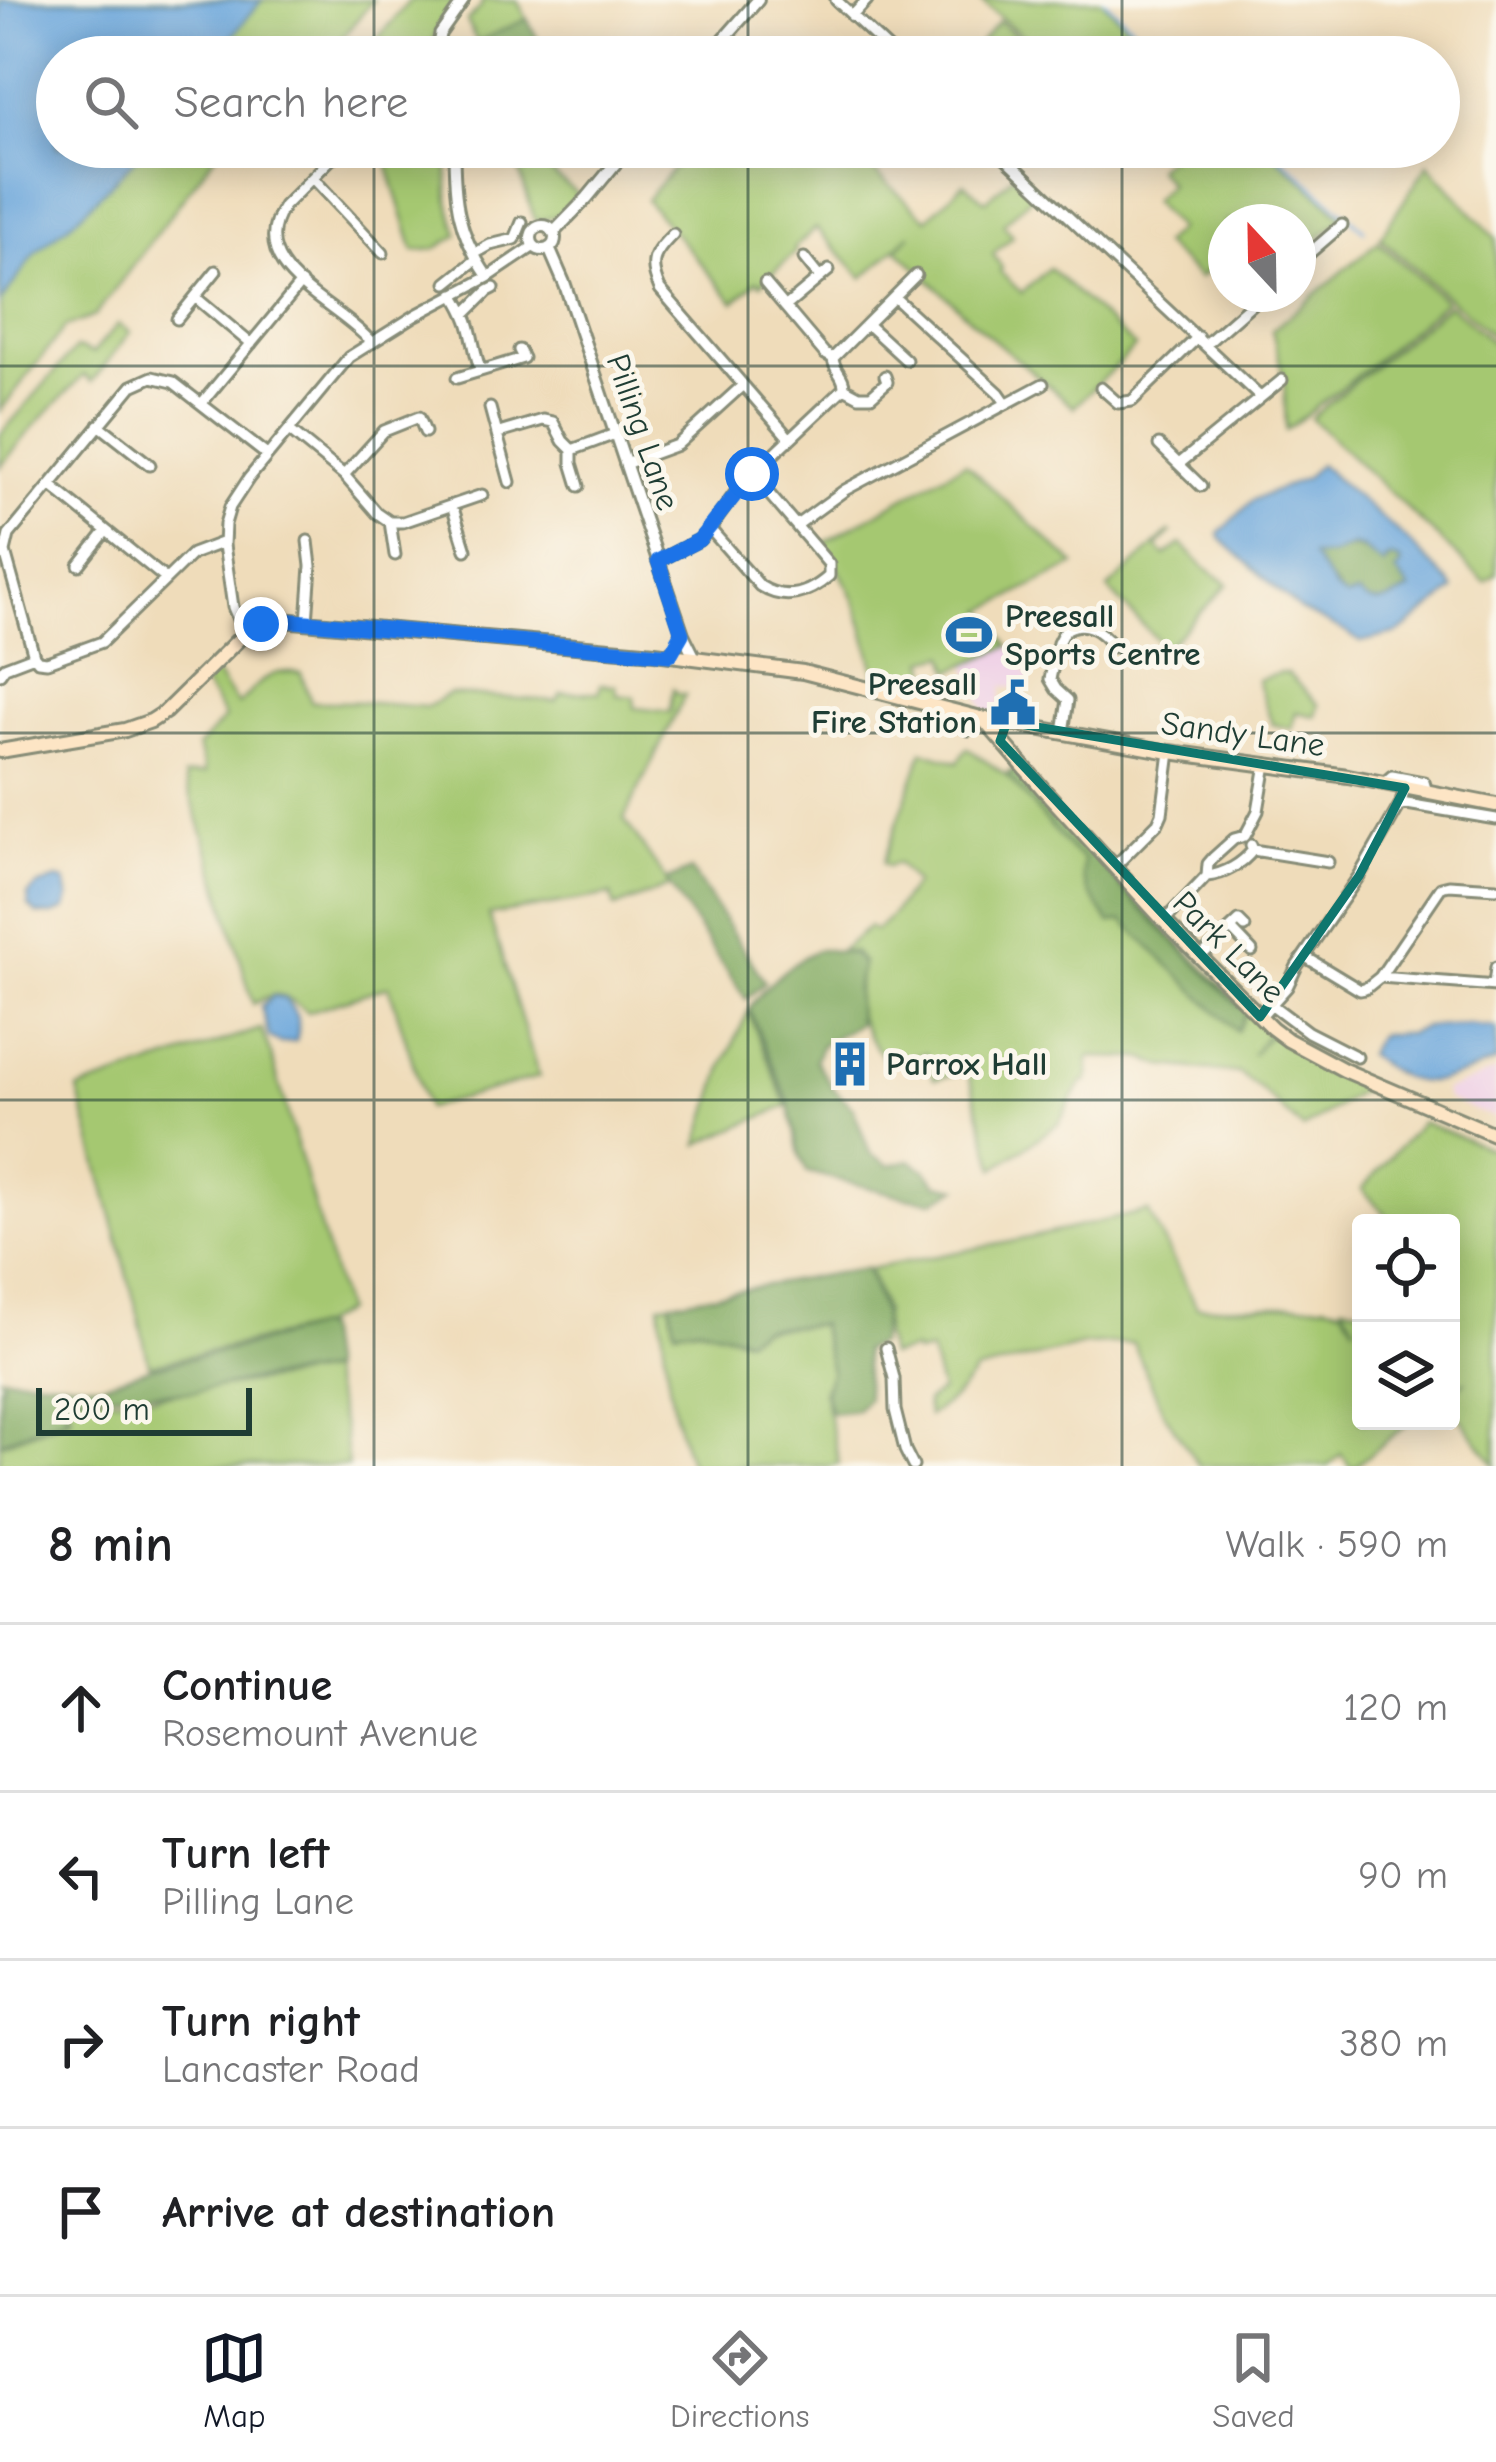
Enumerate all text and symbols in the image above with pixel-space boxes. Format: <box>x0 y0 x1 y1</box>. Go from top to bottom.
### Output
search box <box>36 36 1460 168</box>
icon: search <box>78 69 144 135</box>
text: Search here <box>174 76 408 128</box>
north arrow <box>1208 204 1316 312</box>
street label: Pilling Lane <box>599 349 687 515</box>
route start <box>725 447 779 501</box>
route end <box>234 597 288 651</box>
place label: Preesall Sports Centre <box>1005 597 1200 673</box>
sports icon: Preesall Sports Centre <box>944 610 994 660</box>
place label: Preesall Fire Station <box>811 665 977 741</box>
public building icon: Preesall Fire Station <box>988 678 1038 728</box>
street label: Sandy Lane <box>1159 704 1327 764</box>
street label: Park Lane <box>1165 883 1293 1011</box>
building icon: Parrox Hall <box>825 1039 875 1089</box>
place label: Parrox Hall <box>886 1045 1047 1083</box>
map controls <box>1352 1214 1460 1430</box>
button: locate <box>1352 1214 1460 1322</box>
button: layers <box>1352 1322 1460 1430</box>
scale bar <box>36 1382 252 1435</box>
text: 200 m <box>54 1390 150 1428</box>
text: 8 min <box>48 1515 173 1574</box>
text: Walk · 590 m <box>1226 1522 1448 1567</box>
text: Continue <box>162 1659 332 1711</box>
icon: ahead <box>48 1675 114 1741</box>
text: 120 m <box>1343 1685 1448 1730</box>
text: Rosemount Avenue <box>162 1711 478 1756</box>
text: Turn left <box>162 1827 329 1879</box>
icon: left <box>48 1843 114 1909</box>
text: 90 m <box>1358 1853 1448 1898</box>
text: Pilling Lane <box>162 1879 354 1924</box>
text: Turn right <box>162 1995 360 2047</box>
icon: right <box>48 2011 114 2077</box>
text: 380 m <box>1339 2021 1448 2066</box>
text: Lancaster Road <box>162 2047 420 2092</box>
icon: arrive <box>48 2179 114 2245</box>
text: Arrive at destination <box>162 2186 555 2238</box>
tab: Map <box>201 2325 267 2435</box>
tab: Directions <box>670 2325 810 2435</box>
tab: Saved <box>1212 2325 1295 2435</box>

